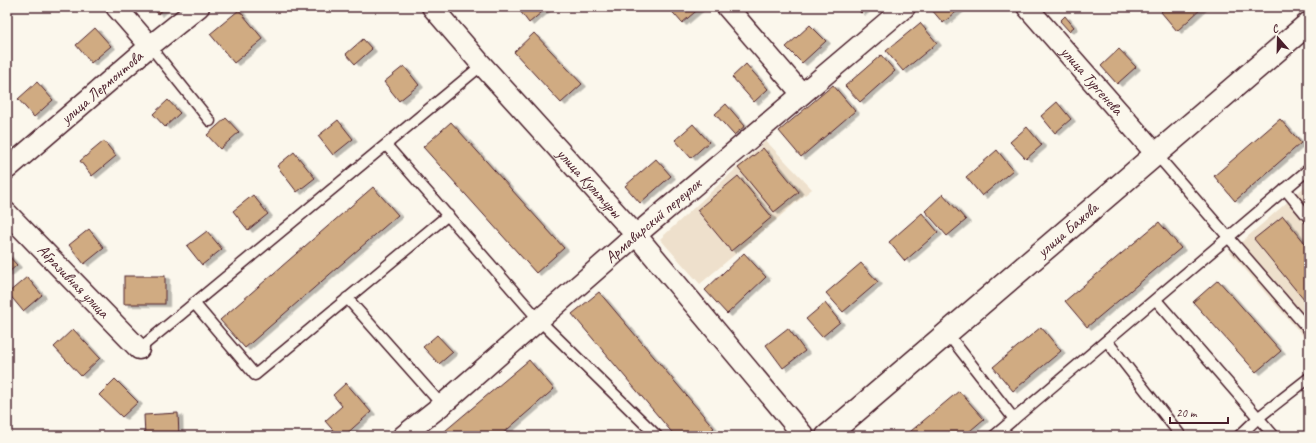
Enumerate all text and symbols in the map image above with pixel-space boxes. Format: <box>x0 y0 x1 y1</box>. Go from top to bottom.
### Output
north arrow <box>1258 18 1298 58</box>
text: С <box>1270 21 1281 36</box>
street label: улица Тургенева <box>1055 41 1128 120</box>
street label: улица Лермонтова <box>56 46 148 129</box>
street label: улица Культуры <box>552 143 627 223</box>
street label: Армавирский переулок <box>601 173 707 268</box>
street label: улица Бажова <box>1032 197 1103 262</box>
street label: Абразивная улица <box>33 240 114 323</box>
scale bar <box>1170 399 1228 425</box>
text: 20 m <box>1176 405 1198 421</box>

